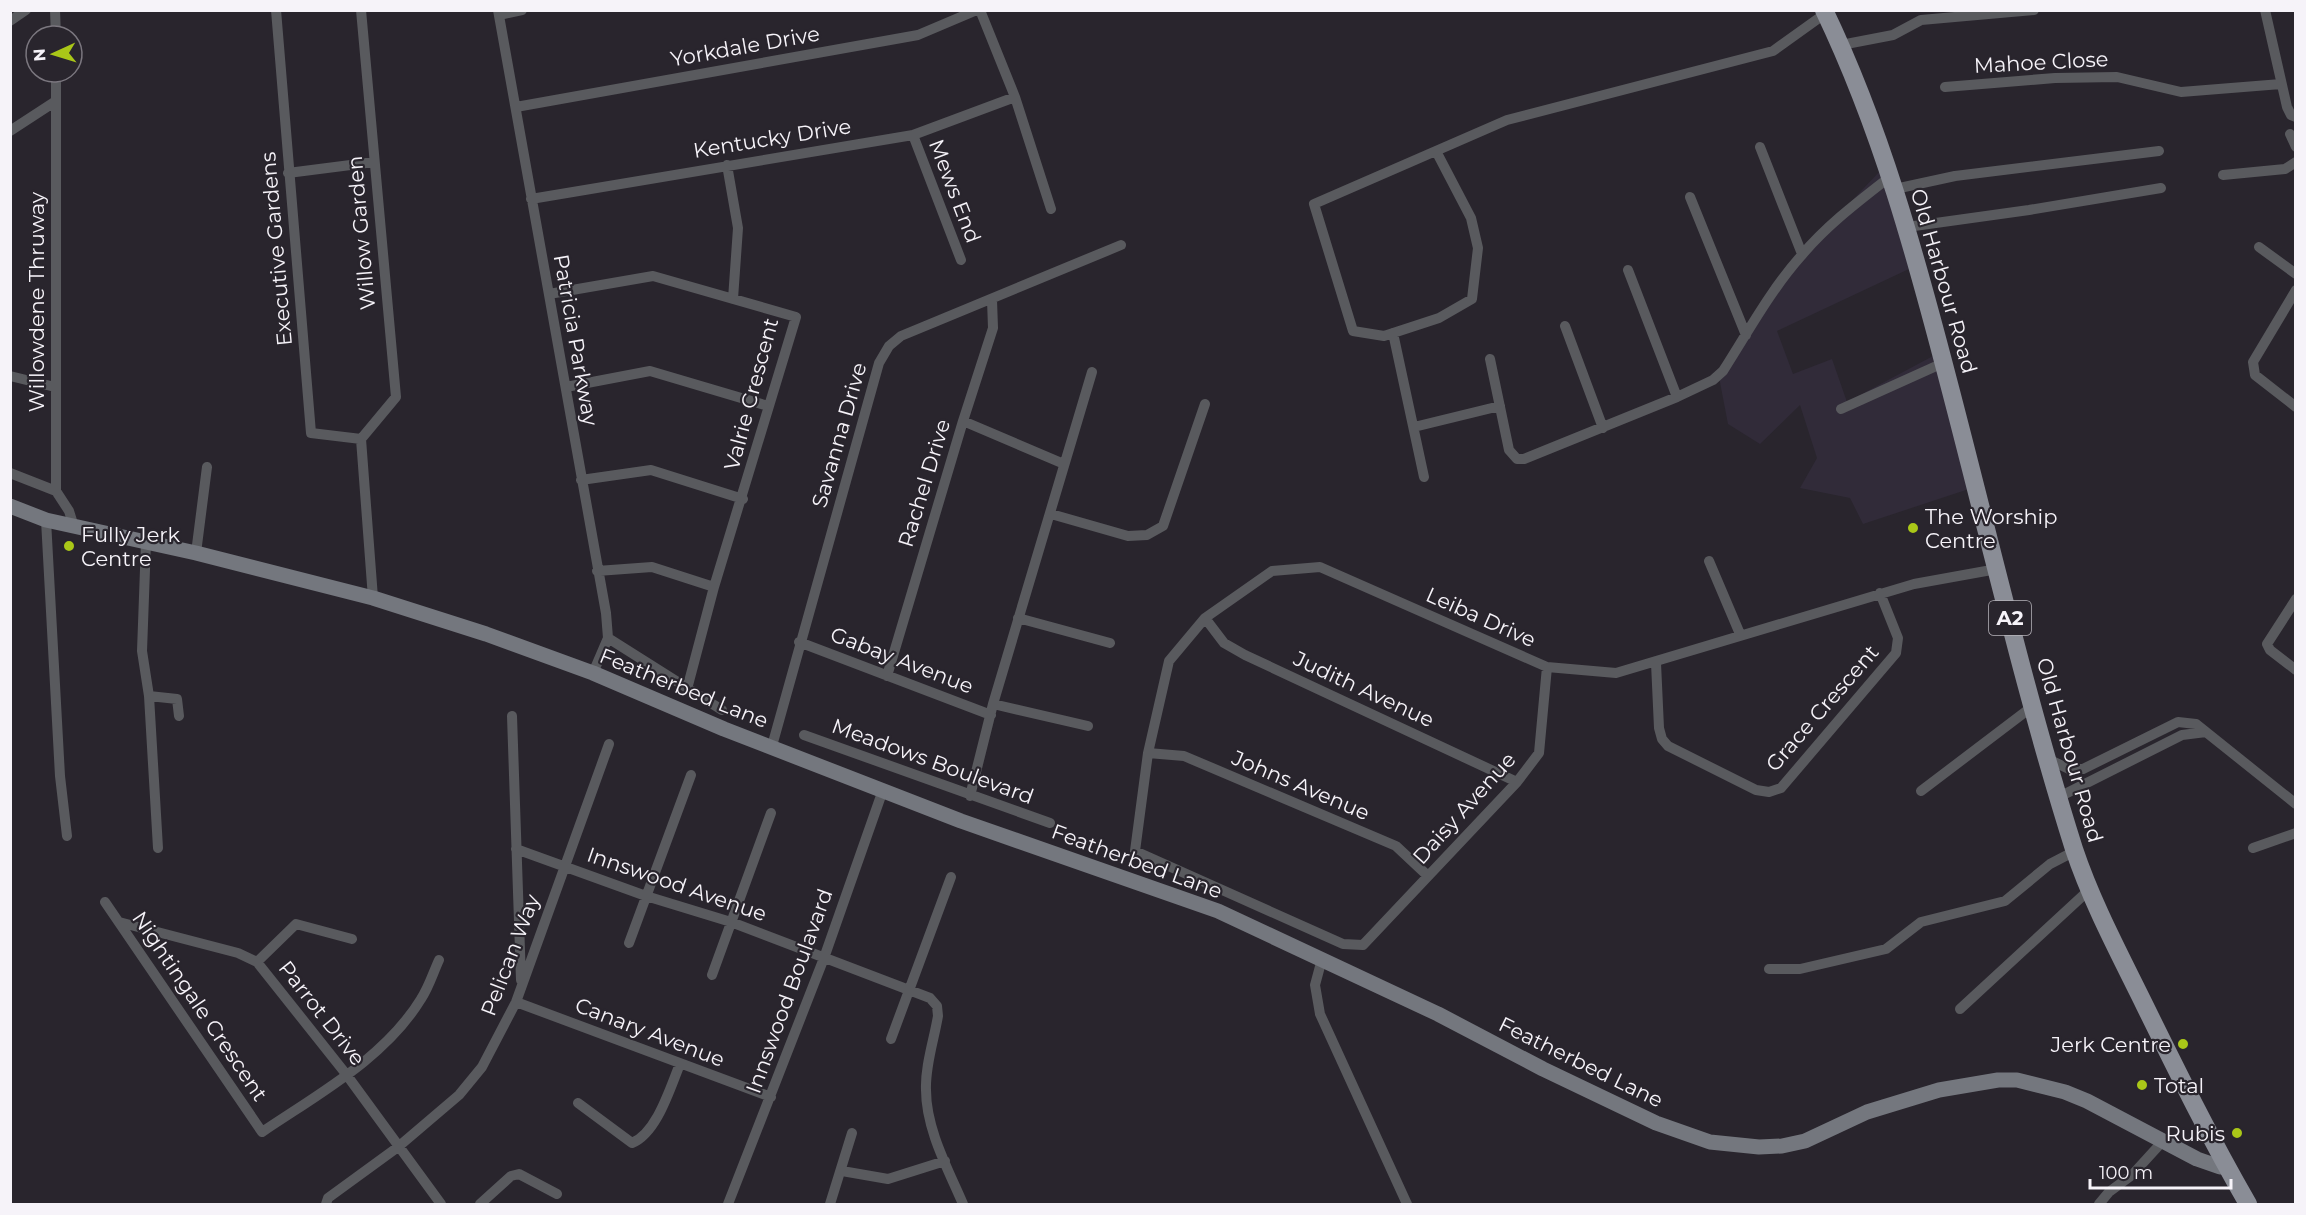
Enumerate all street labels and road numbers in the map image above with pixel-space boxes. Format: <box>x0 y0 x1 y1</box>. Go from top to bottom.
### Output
street label: Yorkdale Drive <box>668 21 822 71</box>
street label: Mahoe Close <box>1973 46 2109 78</box>
street label: Kentucky Drive <box>691 113 853 163</box>
street label: Mews End <box>924 136 986 246</box>
street label: Executive Gardens <box>255 151 297 347</box>
street label: Willow Garden <box>342 155 380 311</box>
street label: Old Harbour Road <box>1906 186 1982 376</box>
street label: Willowdene Thruway <box>24 191 49 412</box>
street label: Patricia Parkway <box>549 252 603 428</box>
street label: Valrie Crescent <box>719 315 783 473</box>
street label: Savanna Drive <box>806 360 872 510</box>
street label: Rachel Drive <box>893 416 955 550</box>
street label: Leiba Drive <box>1422 582 1540 652</box>
road number: A2 <box>1989 601 2031 635</box>
street label: Gabay Avenue <box>827 621 977 699</box>
street label: Grace Crescent <box>1760 640 1884 776</box>
street label: Featherbed Lane <box>596 643 772 733</box>
street label: Judith Avenue <box>1289 645 1438 732</box>
street label: Old Harbour Road <box>2032 655 2108 845</box>
street label: Meadows Boulevard <box>829 713 1037 809</box>
street label: Johns Avenue <box>1227 744 1374 825</box>
street label: Daisy Avenue <box>1407 747 1521 869</box>
street label: Featherbed Lane <box>1048 819 1226 903</box>
street label: Innswood Avenue <box>584 842 770 926</box>
street label: Innswood Boulavard <box>740 885 838 1097</box>
street label: Pelican Way <box>475 890 545 1019</box>
street label: Nightingale Crescent <box>127 906 273 1106</box>
street label: Parrot Drive <box>273 956 371 1070</box>
street label: Canary Avenue <box>572 992 728 1072</box>
street label: Featherbed Lane <box>1495 1011 1667 1113</box>

